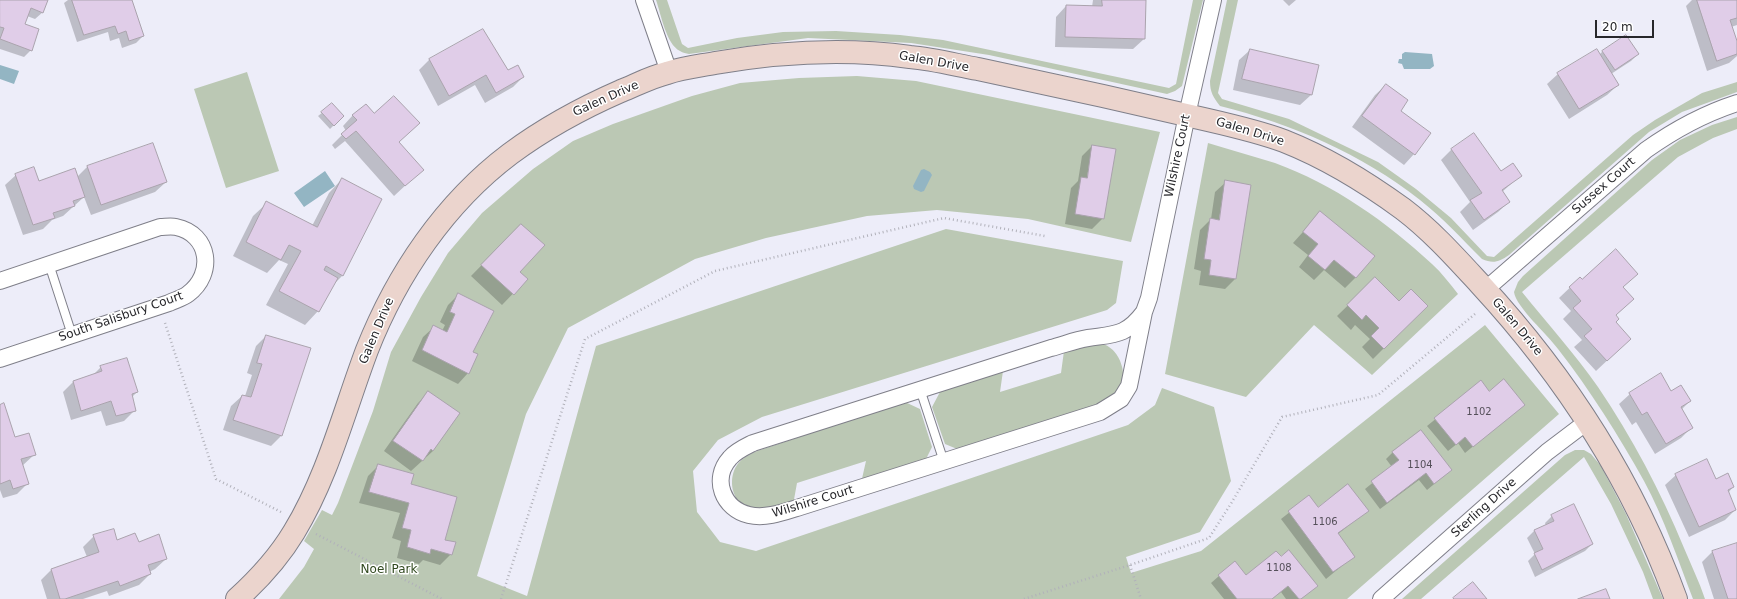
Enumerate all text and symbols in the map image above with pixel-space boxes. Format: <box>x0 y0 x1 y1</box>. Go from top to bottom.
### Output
scale bar <box>1597 12 1656 38</box>
text: 20 m <box>1602 20 1633 34</box>
street label: Galen Drive <box>898 49 970 75</box>
street label: Galen Drive <box>571 78 641 120</box>
street label: Wilshire Court <box>1162 113 1194 199</box>
street label: Galen Drive <box>1214 115 1286 149</box>
street label: Sussex Court <box>1570 155 1638 217</box>
street label: South Salisbury Court <box>57 289 185 345</box>
street label: Galen Drive <box>1489 295 1545 359</box>
street label: Galen Drive <box>357 296 397 366</box>
house number: 1102 <box>1466 406 1492 418</box>
house number: 1104 <box>1407 459 1433 471</box>
street label: Sterling Drive <box>1449 475 1519 541</box>
street label: Wilshire Court <box>771 483 855 521</box>
house number: 1106 <box>1312 516 1338 528</box>
house number: 1108 <box>1266 562 1292 574</box>
park label: Noel Park <box>361 563 417 577</box>

